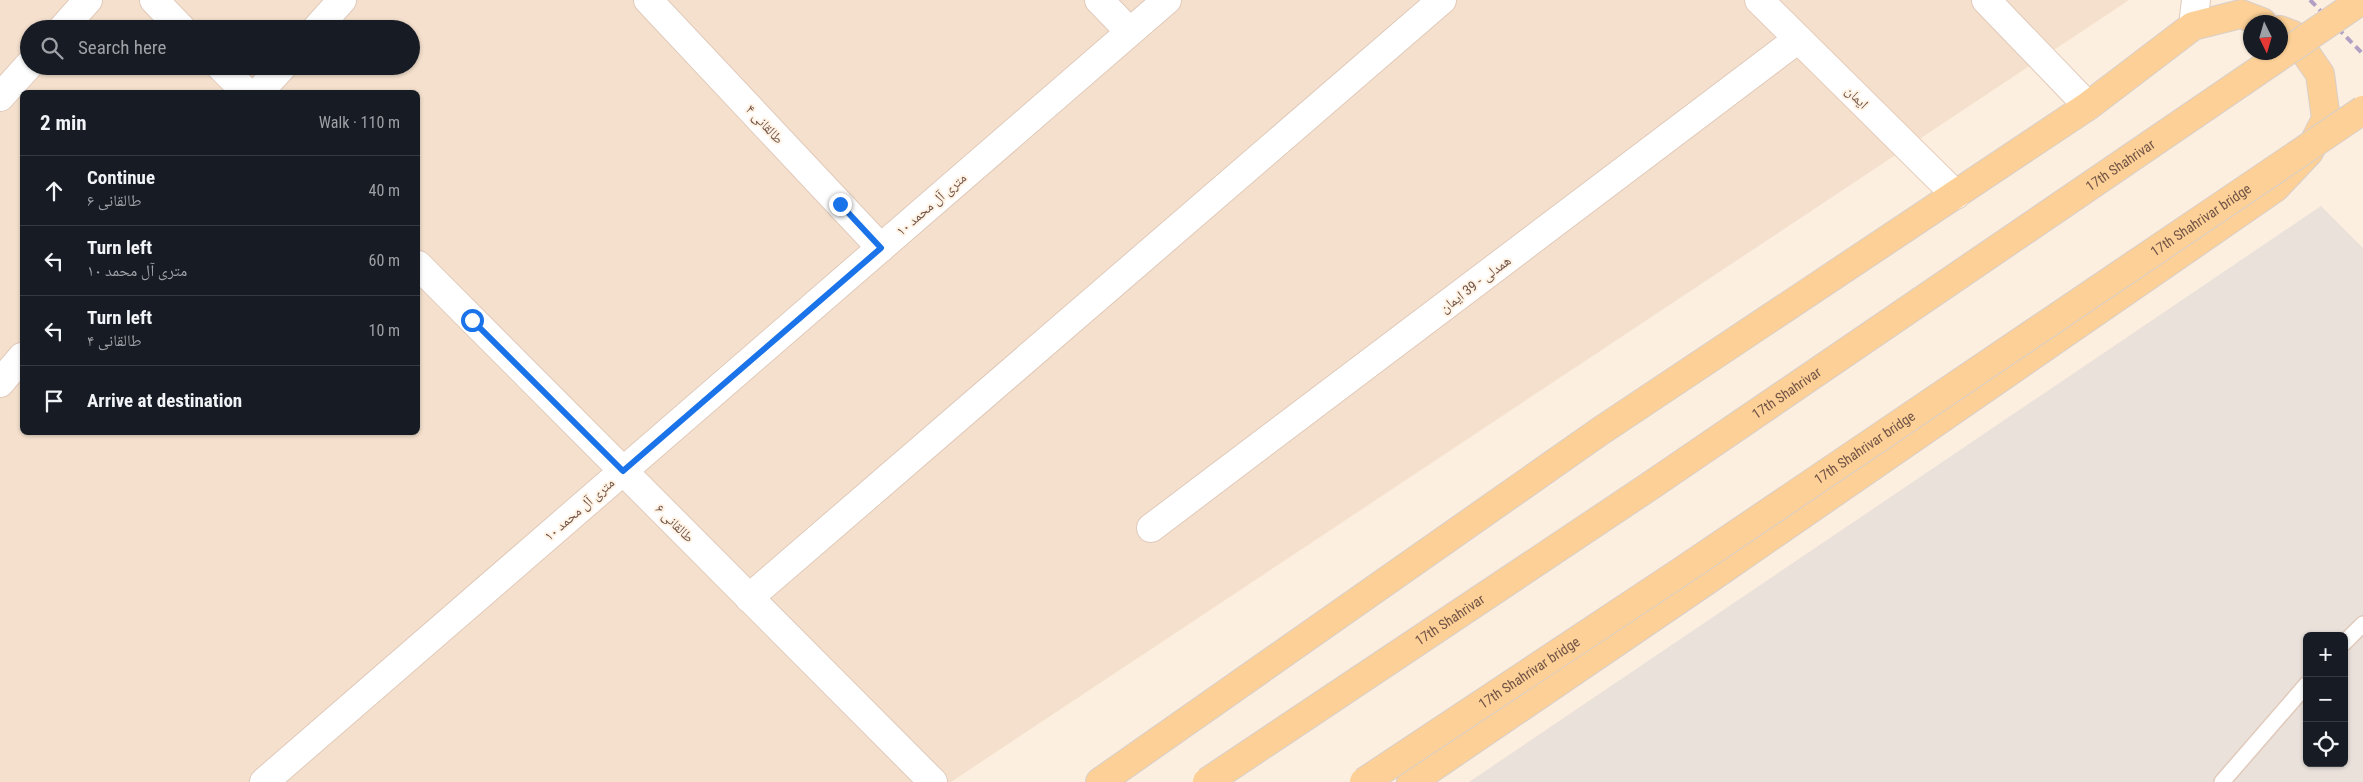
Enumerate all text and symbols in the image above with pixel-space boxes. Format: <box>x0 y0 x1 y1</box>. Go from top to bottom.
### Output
north arrow <box>2243 15 2288 60</box>
search box <box>20 20 420 75</box>
icon: search <box>38 34 66 62</box>
text: Search here <box>78 36 166 59</box>
street label: ایمان <box>1842 82 1872 112</box>
street label: طالقانی ۴ <box>742 101 787 148</box>
text: 2 min <box>40 111 87 135</box>
text: Walk · 110 m <box>319 113 400 132</box>
street label: 17th Shahrivar <box>2083 136 2158 194</box>
text: Continue <box>87 166 155 189</box>
street label: ۱۰ متری آل محمد <box>893 169 970 240</box>
icon: ahead <box>40 177 68 205</box>
street label: 17th Shahrivar bridge <box>2147 180 2254 260</box>
text: 40 m <box>368 181 400 200</box>
text: طالقانی ۶ <box>87 191 142 210</box>
route end <box>829 193 852 216</box>
text: Turn left <box>87 236 152 259</box>
icon: left <box>40 247 68 275</box>
text: 60 m <box>368 251 400 270</box>
street label: همدلی - 39 ایمان <box>1436 252 1514 317</box>
text: ۱۰ متری آل محمد <box>87 261 187 280</box>
text: Turn left <box>87 306 152 329</box>
route start <box>461 309 484 332</box>
icon: left <box>40 317 68 345</box>
text: 10 m <box>368 321 400 340</box>
text: طالقانی ۴ <box>87 331 142 350</box>
street label: 17th Shahrivar <box>1749 364 1824 422</box>
icon: arrive <box>40 387 68 415</box>
text: Arrive at destination <box>87 389 242 412</box>
street label: 17th Shahrivar bridge <box>1811 408 1918 487</box>
street label: ۱۰ متری آل محمد <box>541 474 618 545</box>
street label: طالقانی ۶ <box>652 500 698 546</box>
street label: 17th Shahrivar <box>1412 591 1487 649</box>
map controls <box>2303 632 2348 767</box>
button: + <box>2303 632 2348 677</box>
street label: 17th Shahrivar bridge <box>1475 633 1583 712</box>
button: − <box>2303 677 2348 722</box>
button: locate <box>2303 722 2348 767</box>

